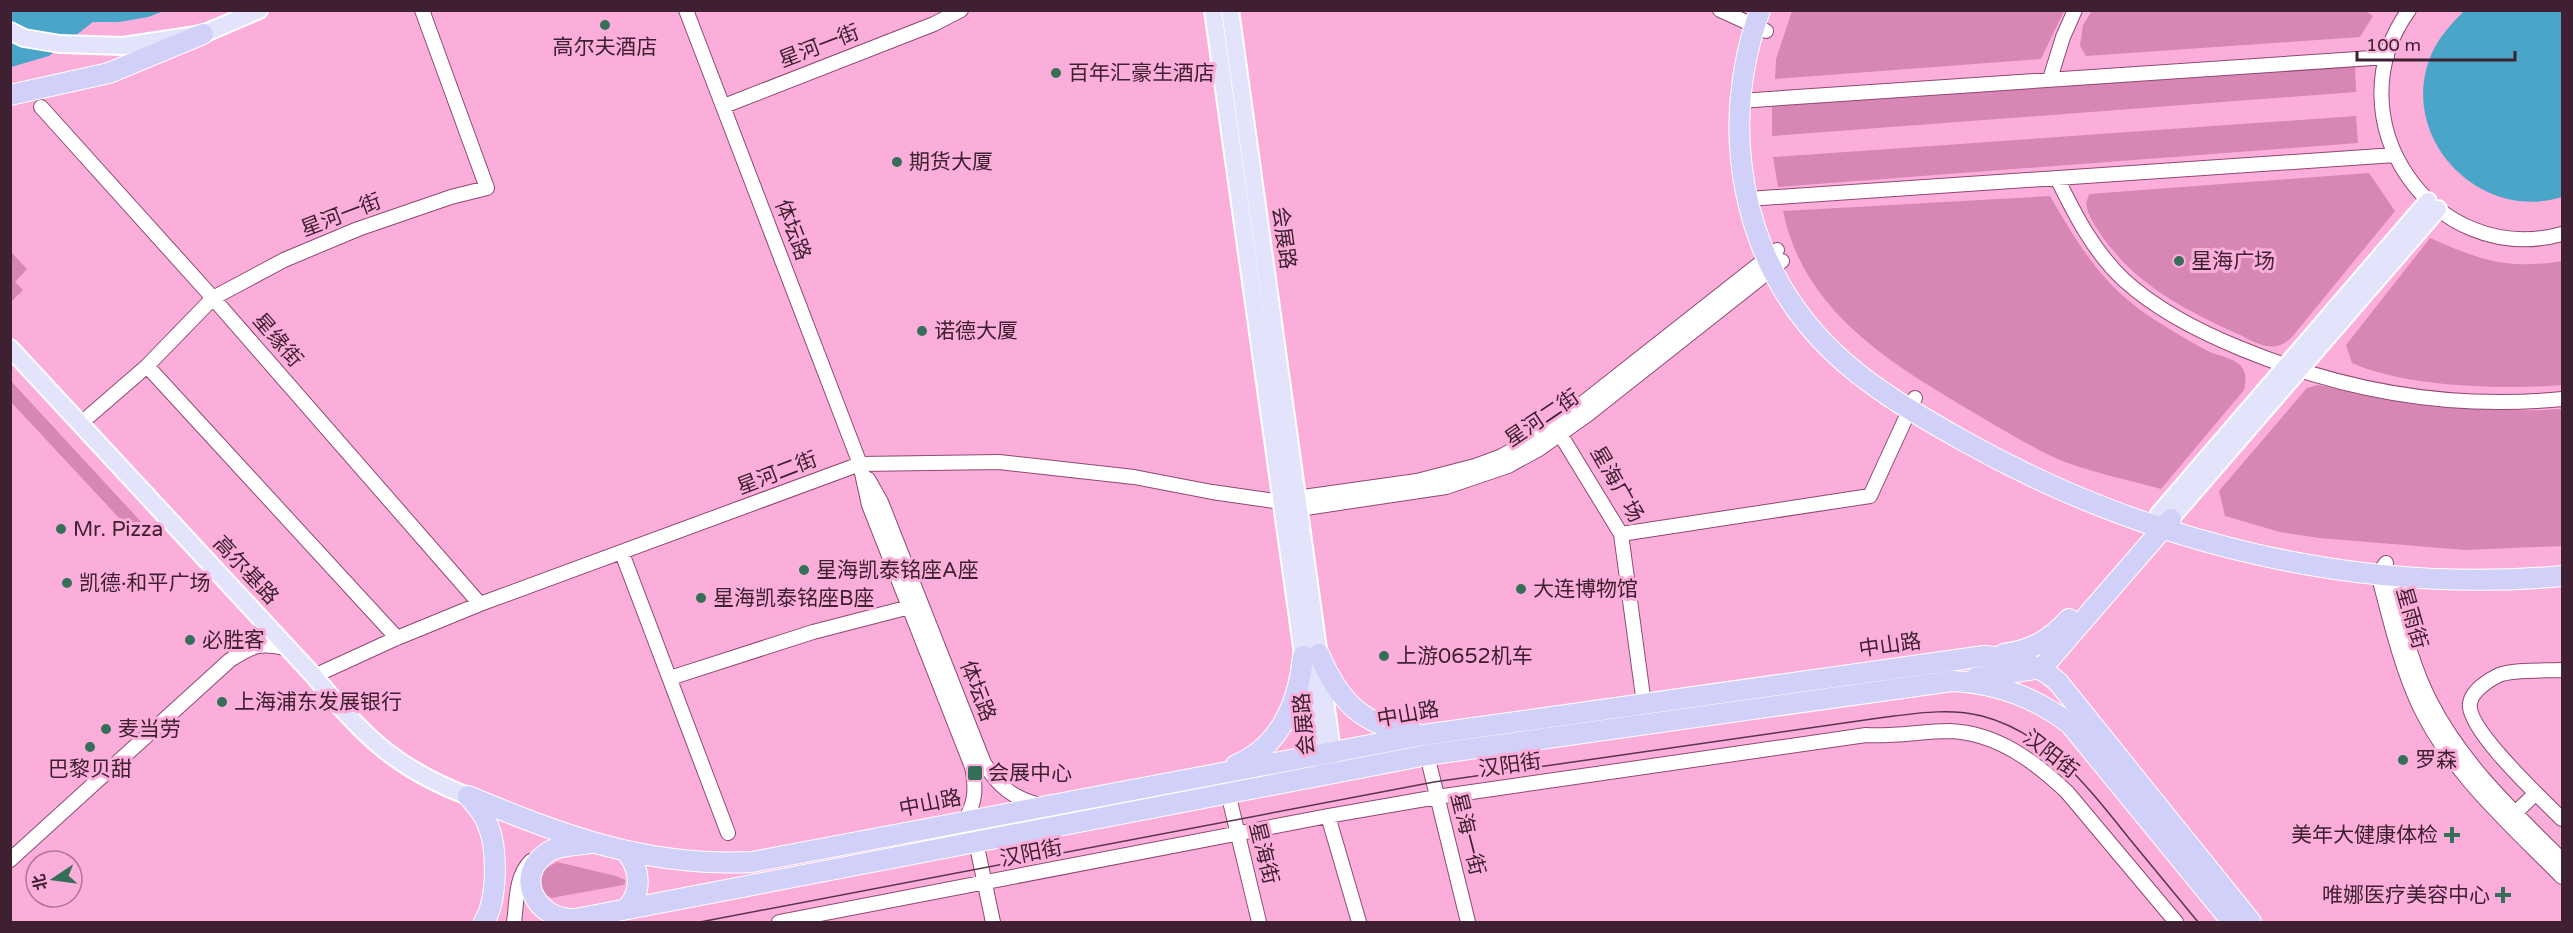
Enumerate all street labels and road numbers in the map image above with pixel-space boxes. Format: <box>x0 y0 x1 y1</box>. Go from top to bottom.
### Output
street label: 星河一街 <box>775 20 863 73</box>
street label: 星河一街 <box>297 189 385 242</box>
street label: 体坛路 <box>770 196 815 264</box>
street label: 会展路 <box>1267 205 1300 271</box>
street label: 星缘街 <box>248 308 308 372</box>
street label: 星河二街 <box>1500 385 1584 452</box>
street label: 星海广场 <box>1585 442 1648 527</box>
street label: 星河二街 <box>733 447 821 500</box>
street label: 高尔基路 <box>208 531 283 610</box>
street label: 星雨街 <box>2391 584 2432 652</box>
street label: 中山路 <box>1857 629 1923 662</box>
street label: 体坛路 <box>955 657 1000 725</box>
street label: 会展路 <box>1289 691 1320 756</box>
street label: 中山路 <box>1375 697 1441 732</box>
street label: 汉阳街 <box>2018 725 2083 784</box>
street label: 汉阳街 <box>1477 749 1543 782</box>
street label: 中山路 <box>897 785 963 822</box>
street label: 星海一街 <box>1445 790 1490 878</box>
street label: 星海街 <box>1244 820 1283 887</box>
street label: 汉阳街 <box>998 835 1064 872</box>

